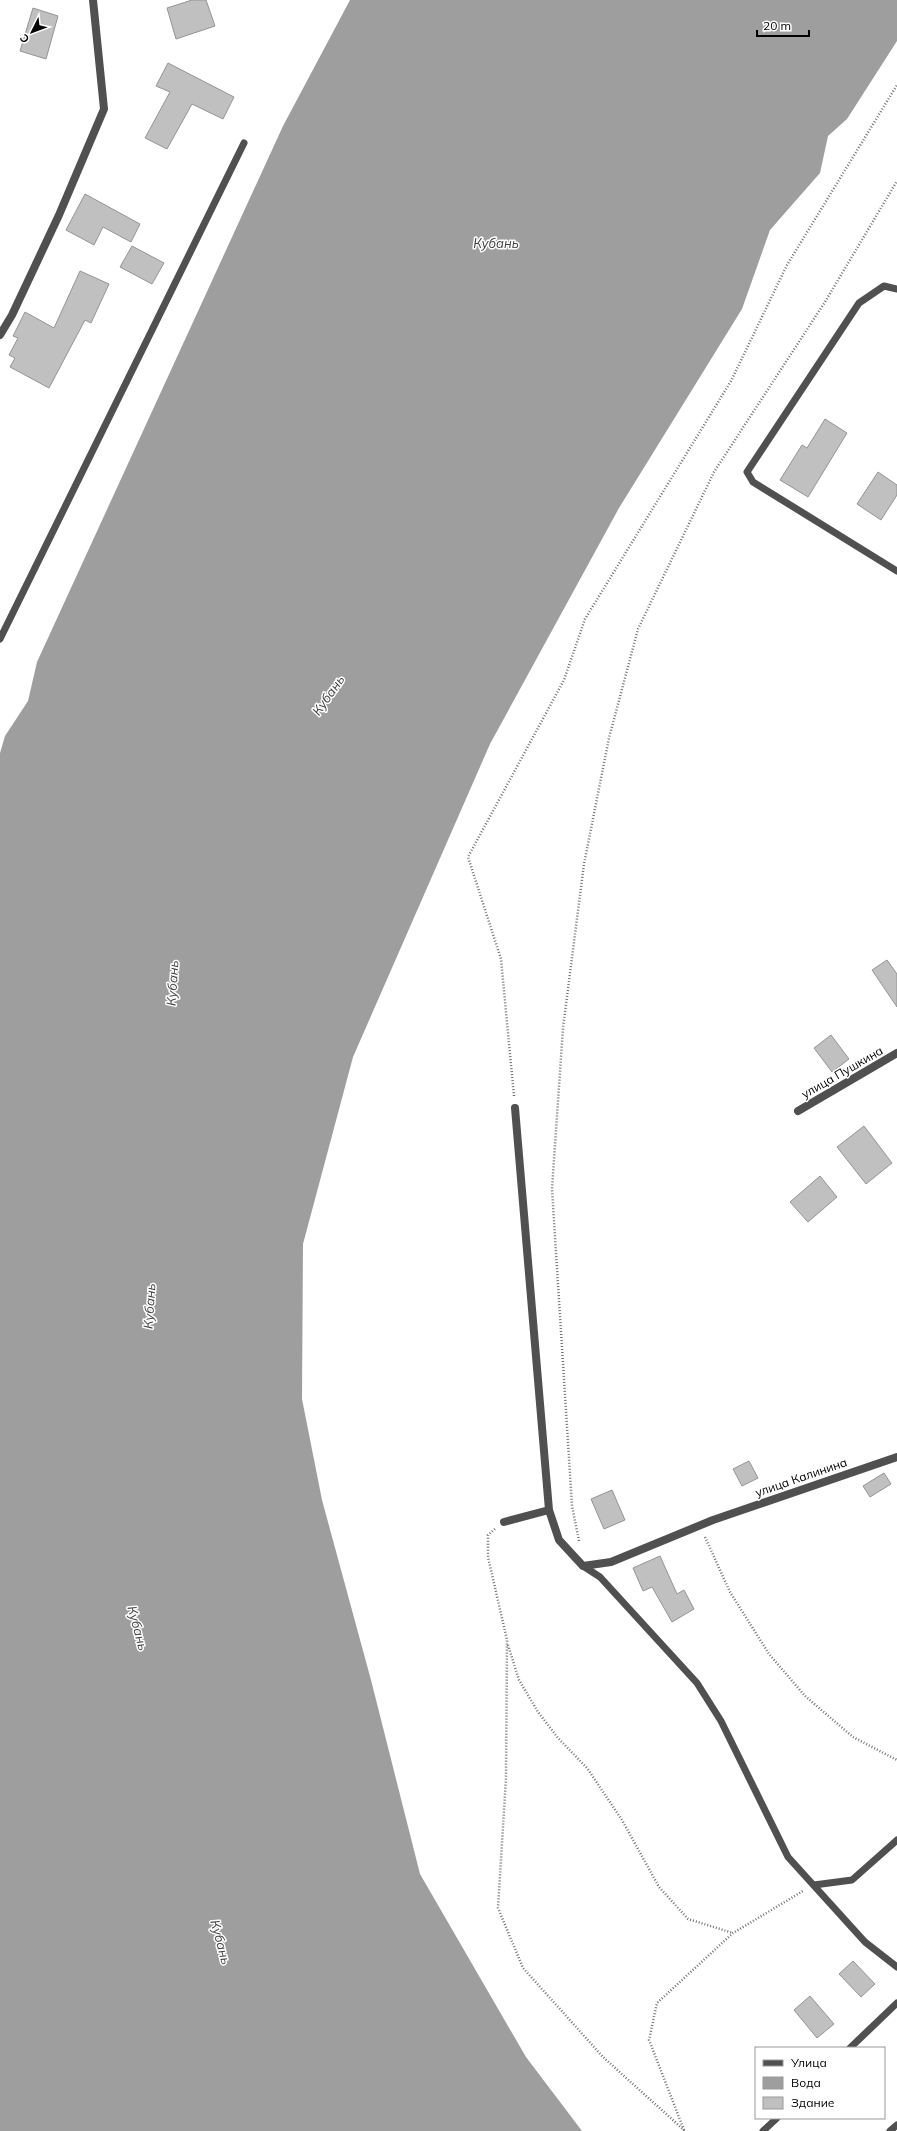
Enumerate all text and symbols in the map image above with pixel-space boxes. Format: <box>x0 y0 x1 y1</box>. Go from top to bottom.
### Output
north arrow <box>12 12 52 52</box>
scale bar <box>757 12 809 38</box>
text: 20 m <box>763 18 791 33</box>
text: С <box>17 31 32 46</box>
water label: Кубань <box>473 235 519 251</box>
water label: Кубань <box>308 672 348 718</box>
water label: Кубань <box>162 960 182 1006</box>
street label: улица Пушкина <box>799 1043 885 1101</box>
water label: Кубань <box>139 1283 159 1329</box>
street label: улица Калинина <box>753 1454 849 1500</box>
water label: Кубань <box>124 1604 152 1652</box>
water label: Кубань <box>207 1918 235 1966</box>
legend <box>755 2047 885 2119</box>
text: Улица <box>790 2055 827 2070</box>
text: Вода <box>791 2075 821 2090</box>
text: Здание <box>791 2095 835 2110</box>

